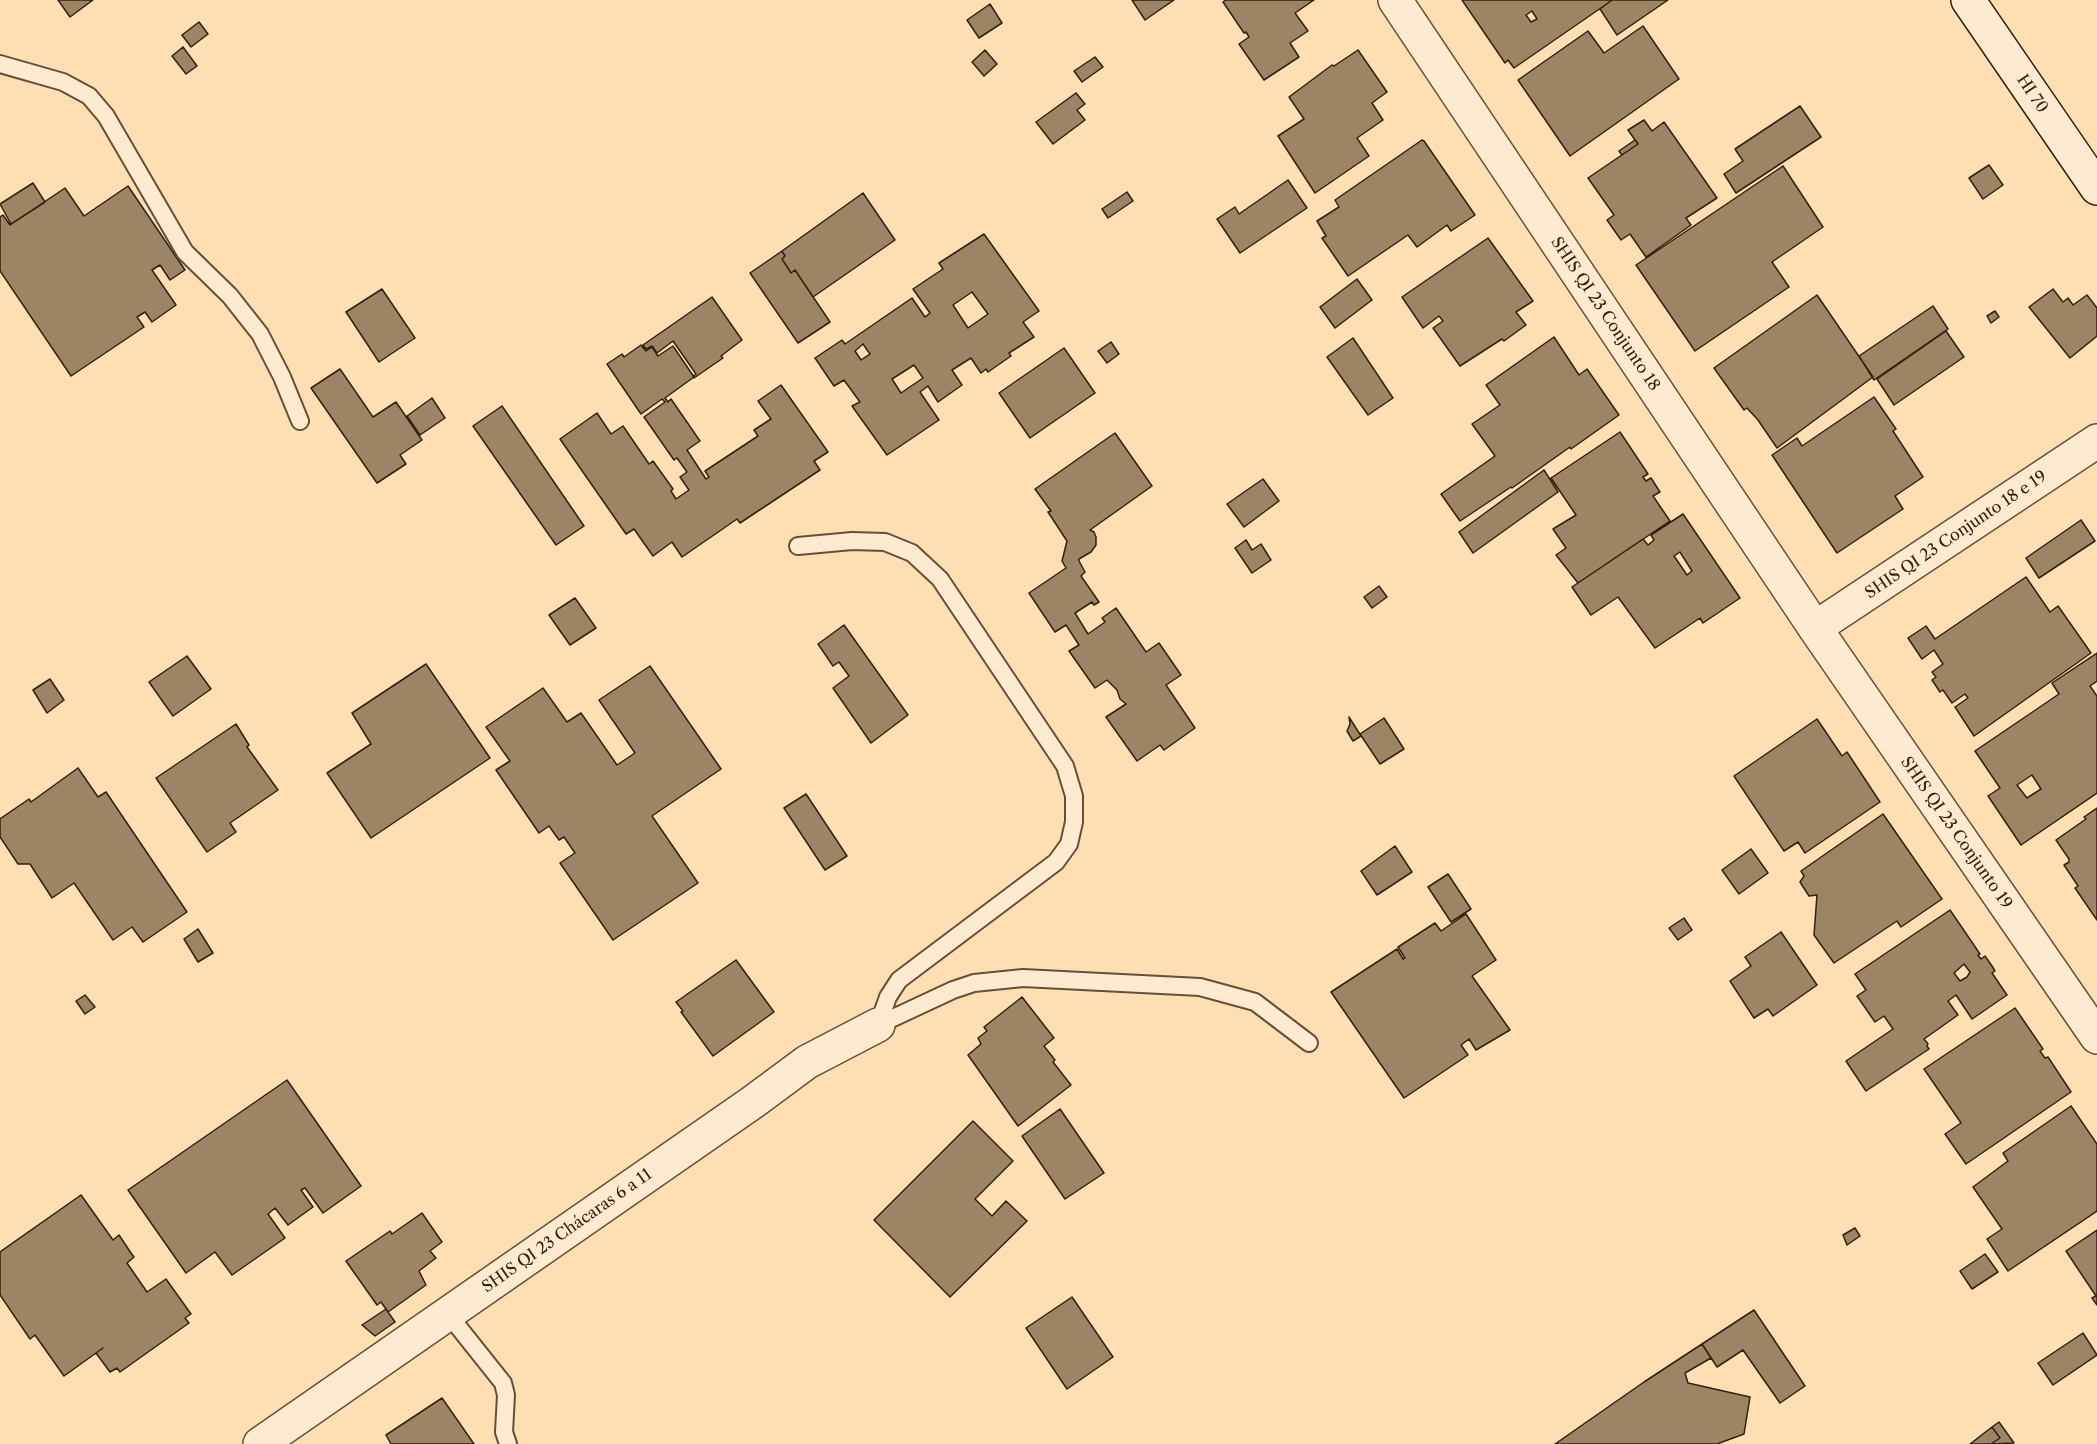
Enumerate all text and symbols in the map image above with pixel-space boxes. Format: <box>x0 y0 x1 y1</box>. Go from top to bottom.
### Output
street label: HI 70 <box>2012 71 2052 117</box>
street label: SHIS QI 23 Conjunto 18 <box>1546 233 1664 395</box>
street label: SHIS QI 23 Conjunto 18 e 19 <box>1862 467 2050 603</box>
street label: SHIS QI 23 Conjunto 19 <box>1896 753 2016 913</box>
street label: SHIS QI 23 Chácaras 6 a 11 <box>479 1165 655 1297</box>

